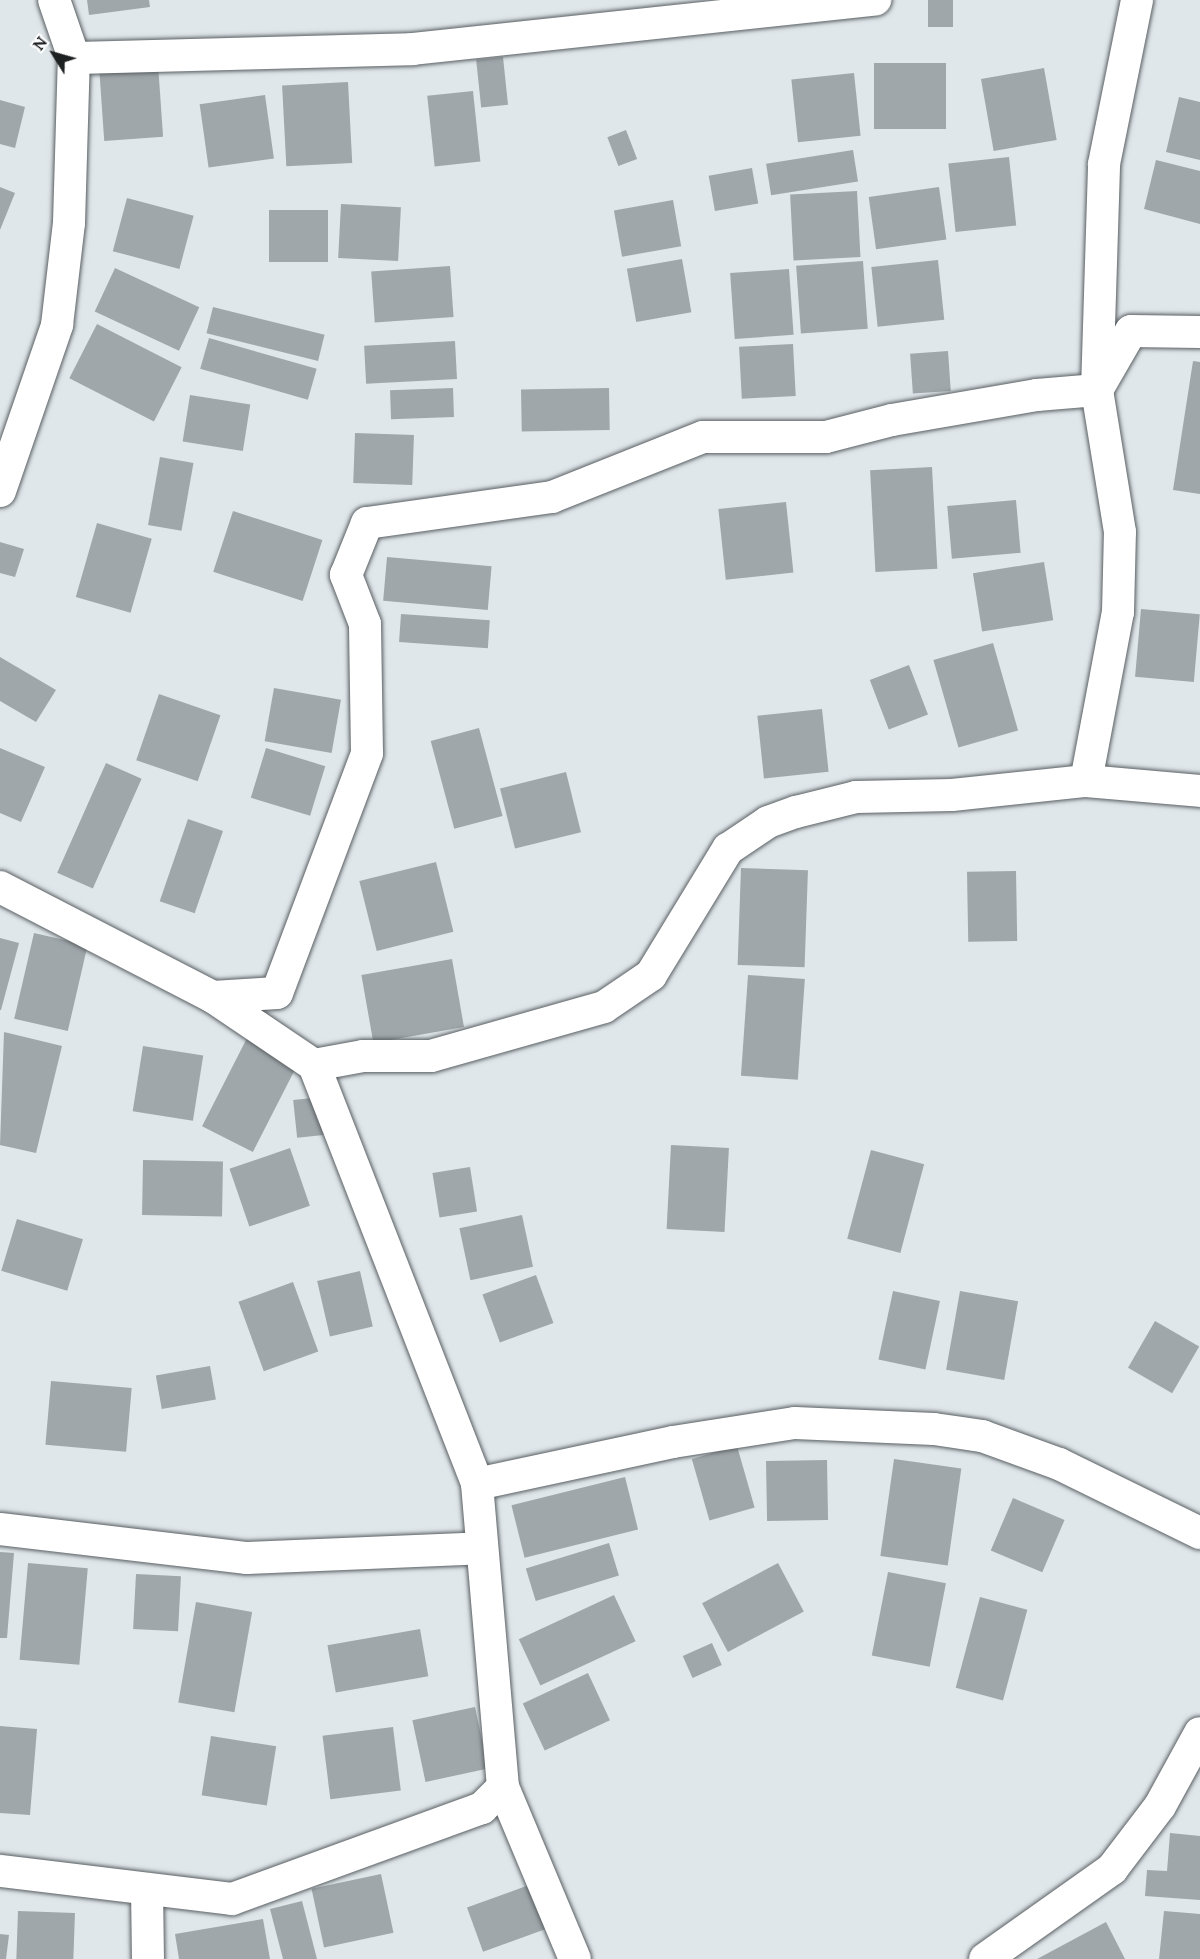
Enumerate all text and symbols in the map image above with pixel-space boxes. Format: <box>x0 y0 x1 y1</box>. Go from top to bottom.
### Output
north arrow <box>24 24 84 84</box>
text: N <box>28 32 51 54</box>

